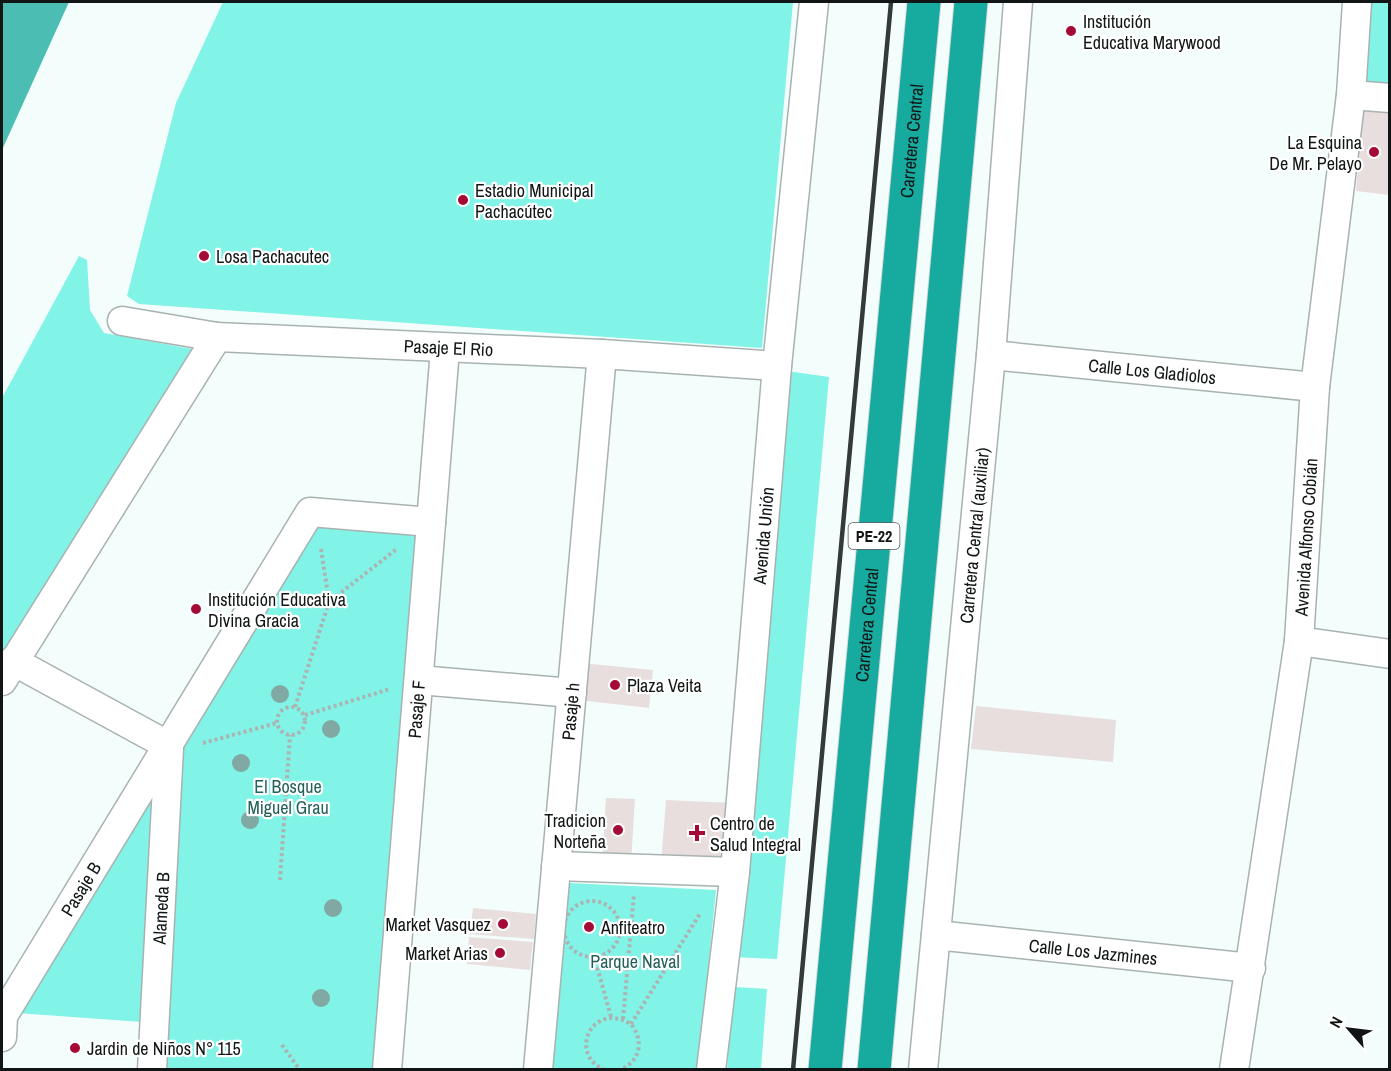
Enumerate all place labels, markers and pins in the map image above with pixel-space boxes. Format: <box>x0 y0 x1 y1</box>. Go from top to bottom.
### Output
place label: Institución Educativa Marywood <box>1083 9 1221 55</box>
marker: Institución Educativa Marywood <box>1064 24 1078 38</box>
place label: La Esquina De Mr. Pelayo <box>1269 130 1362 176</box>
marker: La Esquina De Mr. Pelayo <box>1367 145 1381 159</box>
place label: Estadio Municipal Pachacútec <box>475 178 593 224</box>
marker: Estadio Municipal Pachacútec <box>456 193 470 207</box>
place label: Losa Pachacutec <box>216 244 329 269</box>
marker: Losa Pachacutec <box>197 249 211 263</box>
place label: Institución Educativa Divina Gracia <box>208 587 346 633</box>
marker: Institución Educativa Divina Gracia <box>189 602 203 616</box>
place label: Plaza Veita <box>627 673 702 698</box>
marker: Plaza Veita <box>608 678 622 692</box>
place label: Tradicion Norteña <box>544 808 606 854</box>
place label: Centro de Salud Integral <box>710 811 801 857</box>
marker: Tradicion Norteña <box>611 823 625 837</box>
marker: Centro de Salud Integral <box>688 824 706 842</box>
place label: Market Vasquez <box>385 912 491 937</box>
place label: Anfiteatro <box>600 915 665 940</box>
marker: Market Vasquez <box>496 917 510 931</box>
marker: Anfiteatro <box>582 920 596 934</box>
place label: Market Arias <box>405 941 488 966</box>
marker: Market Arias <box>493 946 507 960</box>
place label: Jardin de Niños N° 115 <box>87 1036 241 1061</box>
marker: Jardin de Niños N° 115 <box>68 1041 82 1055</box>

